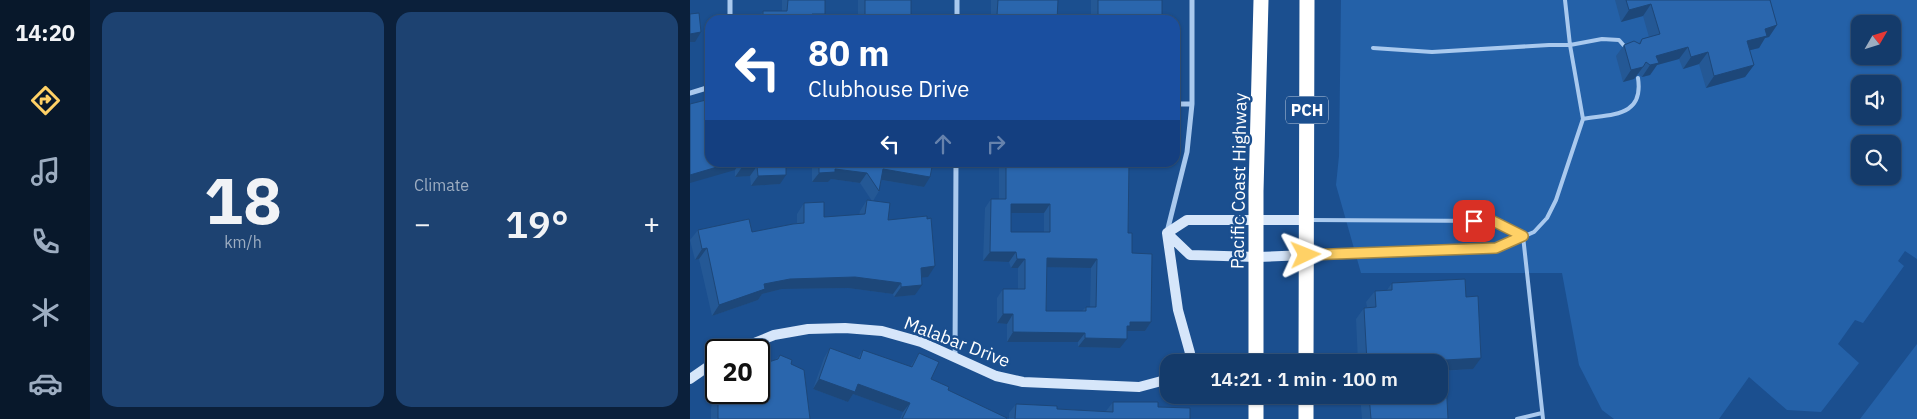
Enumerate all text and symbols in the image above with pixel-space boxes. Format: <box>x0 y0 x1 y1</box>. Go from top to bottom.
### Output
north arrow <box>1851 15 1901 65</box>
map controls <box>1851 15 1901 185</box>
text: 14:20 <box>15 18 75 47</box>
text: 80 m <box>808 30 890 76</box>
icon: left <box>725 35 790 100</box>
text: Clubhouse Drive <box>808 74 969 103</box>
button: sound <box>1851 75 1901 125</box>
icon: directions <box>28 83 63 118</box>
street label: Pacific Coast Highway <box>1225 93 1252 269</box>
road number: PCH <box>1286 96 1328 124</box>
icon: left <box>876 130 904 158</box>
icon: ahead <box>929 130 957 158</box>
icon: right <box>982 130 1010 158</box>
button: search <box>1851 135 1901 185</box>
icon: music <box>28 154 63 189</box>
text: 18 <box>204 157 282 242</box>
text: Climate <box>414 175 469 195</box>
text: 19° <box>505 199 569 248</box>
pin <box>1453 200 1495 242</box>
text: − <box>414 205 431 242</box>
text: + <box>643 205 660 242</box>
icon: arrive <box>1460 207 1488 235</box>
icon: phone <box>28 224 63 259</box>
position arrow <box>1279 228 1331 280</box>
text: km/h <box>224 232 262 252</box>
icon: climate <box>28 295 63 330</box>
street label: Malabar Drive <box>901 311 1013 372</box>
speed limit sign: 20 <box>705 339 770 404</box>
icon: car <box>28 366 63 401</box>
text: 14:21 · 1 min · 100 m <box>1210 367 1398 391</box>

